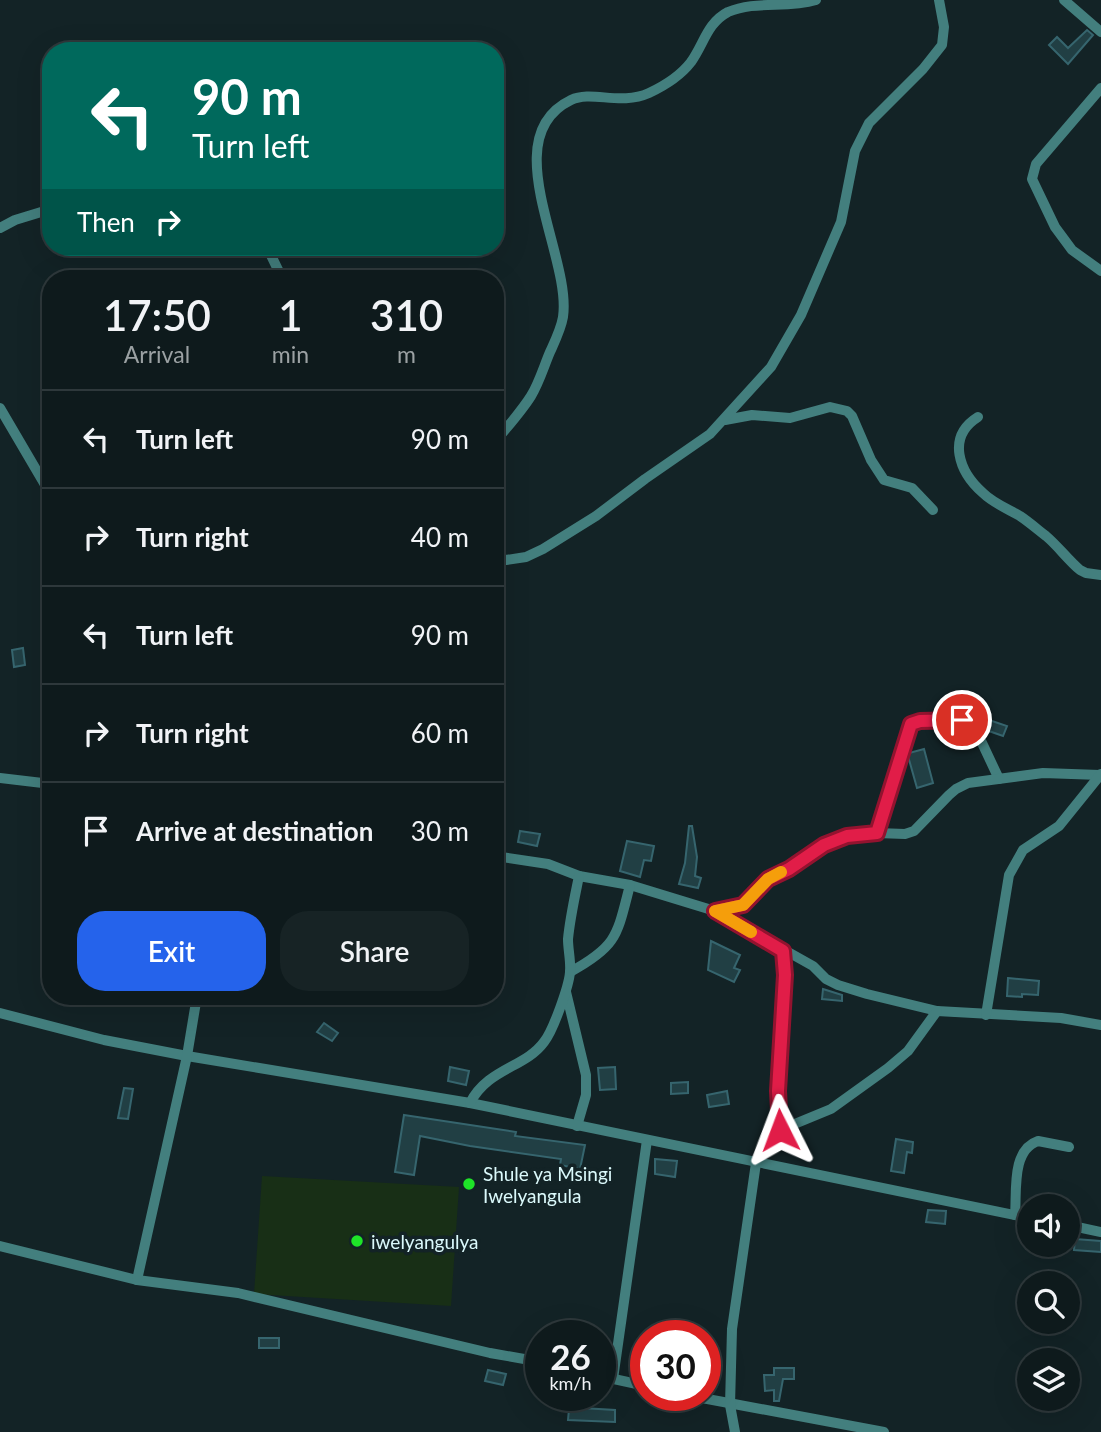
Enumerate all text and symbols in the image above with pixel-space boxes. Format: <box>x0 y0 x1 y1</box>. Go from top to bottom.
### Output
text: 90 m <box>192 67 302 125</box>
icon: left <box>77 70 168 161</box>
text: Turn left <box>192 126 309 165</box>
icon: right <box>149 203 187 241</box>
text: Then <box>77 206 135 238</box>
text: 17:50 <box>103 290 211 340</box>
text: 1 <box>278 290 303 340</box>
text: 310 <box>370 290 443 340</box>
text: Arrival <box>124 340 190 368</box>
text: min <box>272 340 309 368</box>
text: m <box>397 340 416 368</box>
icon: left <box>77 420 115 458</box>
text: Turn left <box>136 423 233 455</box>
text: 90 m <box>411 423 469 455</box>
icon: right <box>77 518 115 556</box>
text: Turn right <box>136 521 249 553</box>
text: 40 m <box>411 521 469 553</box>
icon: left <box>77 616 115 654</box>
text: Turn left <box>136 619 233 651</box>
text: 90 m <box>411 619 469 651</box>
pin <box>932 690 992 750</box>
icon: arrive <box>943 701 981 739</box>
icon: right <box>77 714 115 752</box>
text: Turn right <box>136 717 249 749</box>
text: 60 m <box>411 717 469 749</box>
icon: arrive <box>77 812 115 850</box>
text: Arrive at destination <box>136 815 373 847</box>
text: 30 m <box>411 815 469 847</box>
button: Exit <box>77 911 266 991</box>
button: Share <box>280 911 469 991</box>
position arrow <box>743 1093 817 1167</box>
place label: Shule ya Msingi Iwelyangula <box>483 1162 612 1207</box>
marker: Shule ya Msingi Iwelyangula <box>461 1176 477 1192</box>
map controls <box>1017 1194 1080 1411</box>
button: sound <box>1017 1194 1080 1257</box>
place label: iwelyangulya <box>371 1230 479 1253</box>
marker: iwelyangulya <box>349 1233 365 1249</box>
button: search <box>1017 1271 1080 1334</box>
speed limit sign: 30 <box>630 1320 721 1411</box>
text: 26 <box>550 1335 591 1377</box>
button: layers <box>1017 1348 1080 1411</box>
text: km/h <box>549 1372 592 1394</box>

